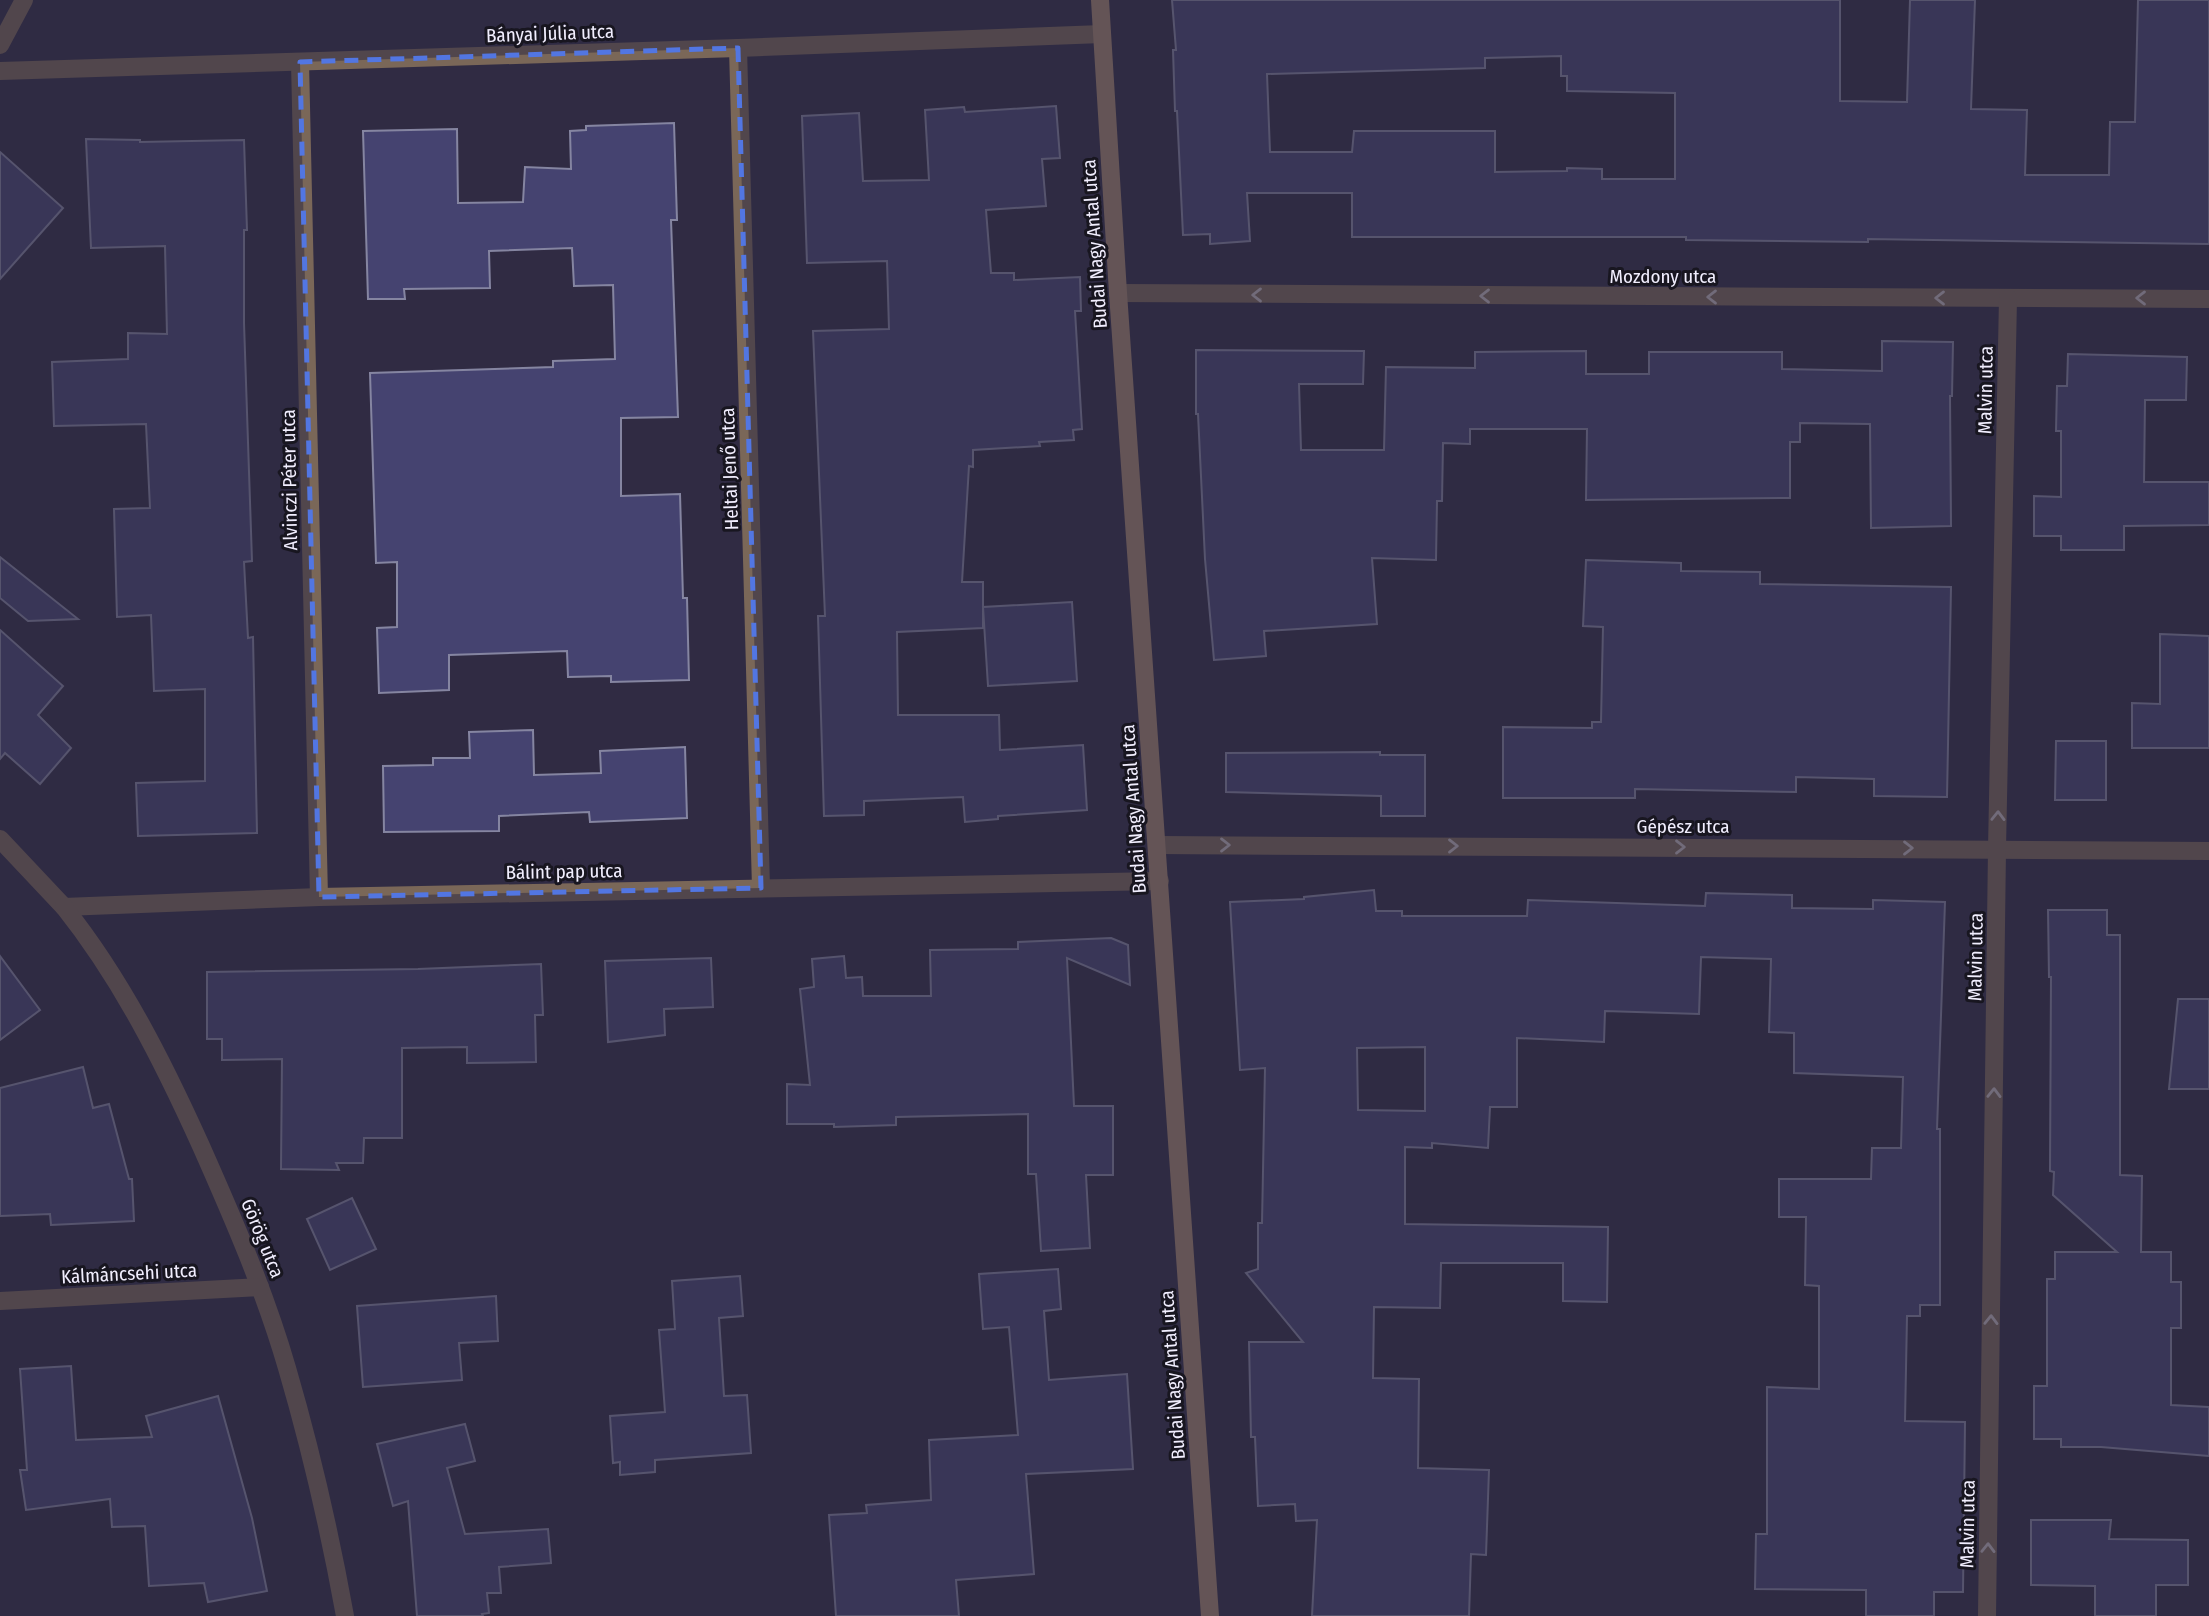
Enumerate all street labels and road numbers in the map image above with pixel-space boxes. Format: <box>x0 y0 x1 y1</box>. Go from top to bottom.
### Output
street label: Bányai Júlia utca <box>486 20 614 47</box>
street label: Budai Nagy Antal utca <box>1077 159 1112 329</box>
street label: Mozdony utca <box>1610 265 1716 288</box>
street label: Malvin utca <box>1973 346 1998 434</box>
street label: Heltai Jenő utca <box>716 407 743 531</box>
street label: Alvinczi Péter utca <box>277 409 302 551</box>
street label: Budai Nagy Antal utca <box>1116 724 1151 894</box>
street label: Gépész utca <box>1637 815 1729 838</box>
street label: Bálint pap utca <box>505 859 623 884</box>
street label: Malvin utca <box>1963 913 1988 1001</box>
street label: Görög utca <box>236 1195 289 1281</box>
street label: Kálmáncsehi utca <box>61 1258 198 1289</box>
street label: Budai Nagy Antal utca <box>1155 1290 1190 1460</box>
street label: Malvin utca <box>1955 1480 1980 1568</box>

